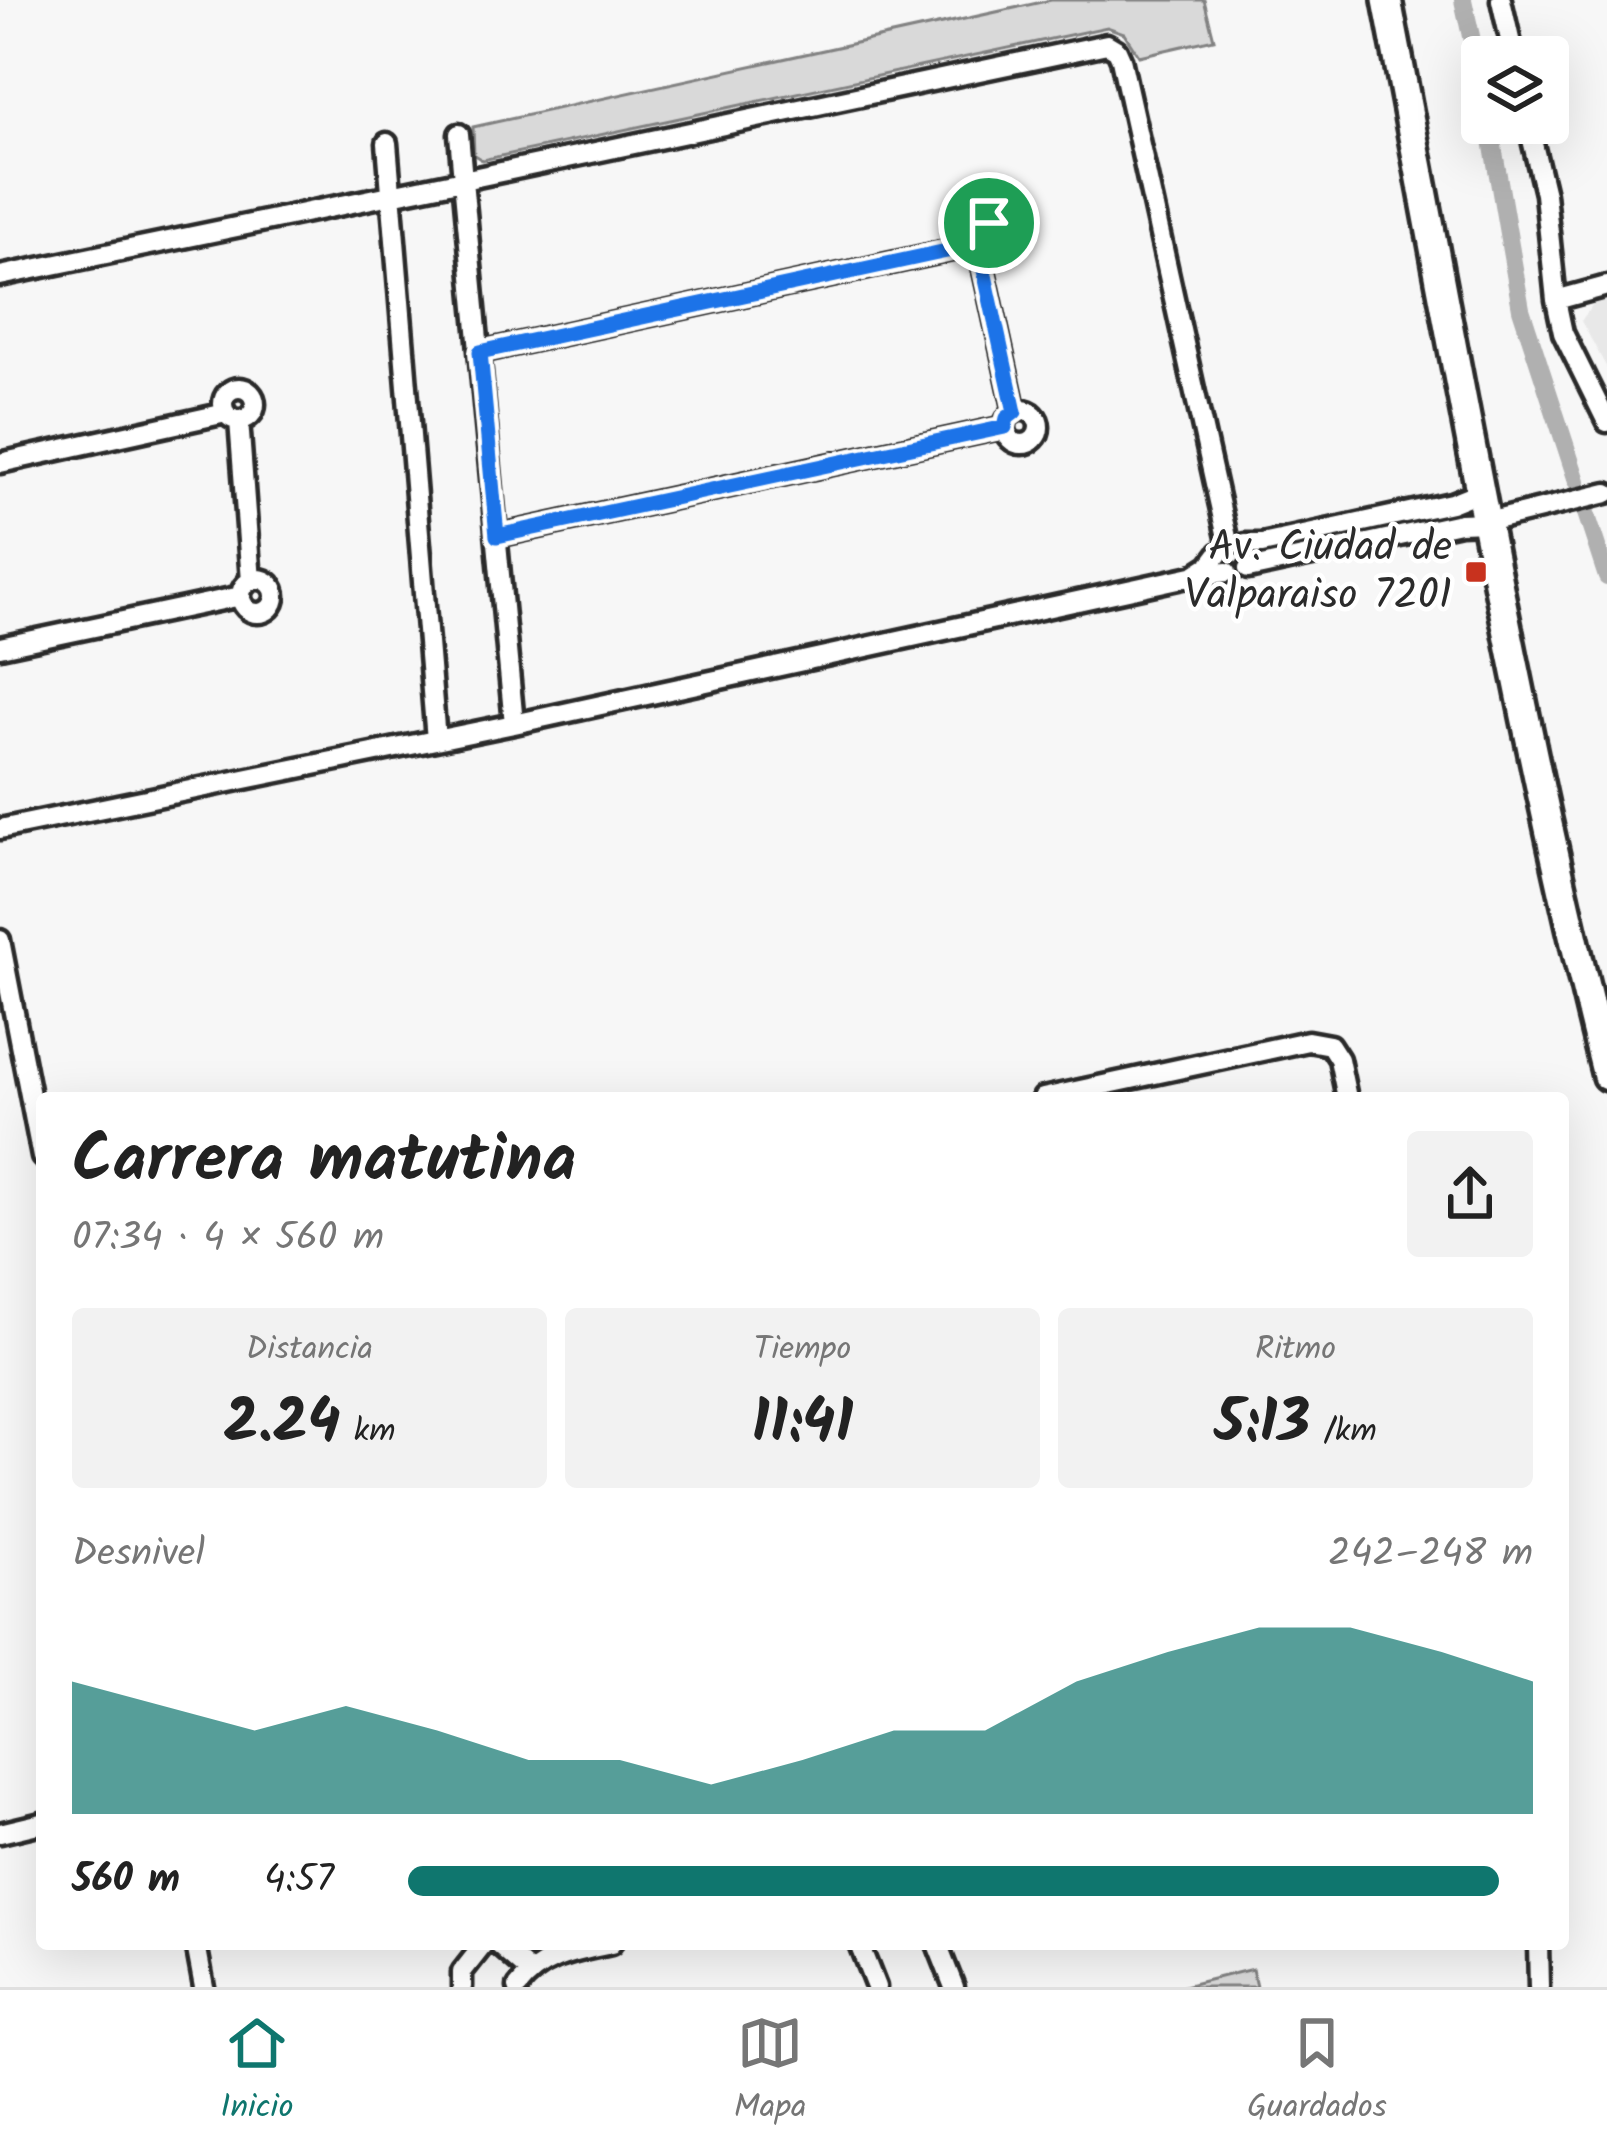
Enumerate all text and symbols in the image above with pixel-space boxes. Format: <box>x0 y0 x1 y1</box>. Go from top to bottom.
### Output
map controls <box>1461 36 1569 144</box>
button: layers <box>1461 36 1569 144</box>
pin <box>938 172 1040 274</box>
icon: arrive <box>956 190 1022 256</box>
place label: Av. Ciudad de Valparaiso 7201 <box>1185 515 1452 630</box>
marker: Av. Ciudad de Valparaiso 7201 <box>1463 559 1489 585</box>
text: Carrera matutina <box>72 1110 576 1215</box>
button: share <box>1407 1131 1533 1257</box>
text: 07:34 · 4 × 560 m <box>72 1208 384 1270</box>
text: Distancia <box>246 1324 373 1377</box>
text: Tiempo <box>754 1324 851 1377</box>
text: Ritmo <box>1255 1324 1336 1377</box>
text: 2.24 <box>224 1377 340 1473</box>
text: 11:41 <box>752 1377 853 1473</box>
text: 5:13 <box>1214 1377 1310 1473</box>
text: km <box>340 1406 395 1459</box>
text: /km <box>1310 1406 1377 1459</box>
text: Desnivel <box>72 1524 205 1586</box>
text: 242–248 m <box>1328 1524 1533 1586</box>
text: 560 m <box>72 1850 180 1912</box>
text: 4:57 <box>264 1850 334 1912</box>
tab: Inicio <box>220 2010 293 2135</box>
tab: Mapa <box>734 2010 807 2135</box>
tab: Guardados <box>1247 2010 1387 2135</box>

